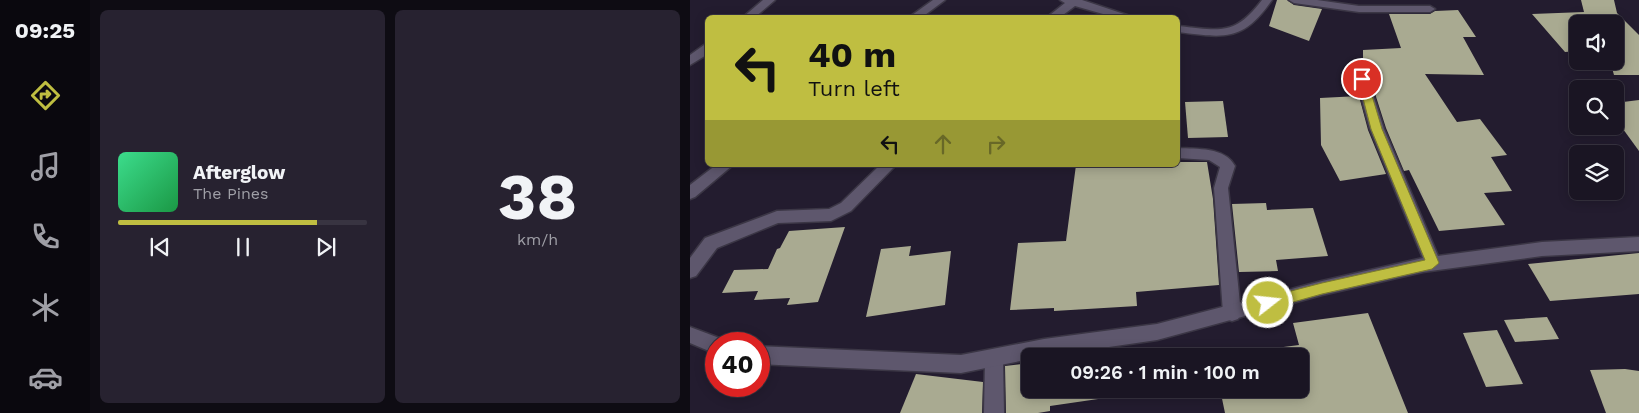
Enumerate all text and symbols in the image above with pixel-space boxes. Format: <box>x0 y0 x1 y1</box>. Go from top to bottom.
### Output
map controls <box>1569 15 1624 200</box>
button: sound <box>1569 15 1624 70</box>
text: 09:25 <box>15 18 75 43</box>
text: 40 m <box>808 34 896 76</box>
icon: left <box>725 35 790 100</box>
pin <box>1341 58 1383 100</box>
icon: arrive <box>1348 65 1376 93</box>
text: Turn left <box>808 76 900 101</box>
icon: directions <box>28 78 63 113</box>
button: search <box>1569 80 1624 135</box>
icon: left <box>876 130 904 158</box>
icon: ahead <box>929 130 957 158</box>
icon: right <box>982 130 1010 158</box>
button: layers <box>1569 145 1624 200</box>
icon: music <box>28 149 63 184</box>
text: 38 <box>498 159 577 235</box>
text: Afterglow <box>193 161 285 184</box>
text: The Pines <box>193 184 269 203</box>
icon: phone <box>28 219 63 254</box>
text: km/h <box>517 230 558 249</box>
icon: previous <box>146 233 174 261</box>
icon: pause <box>229 233 257 261</box>
icon: next <box>312 233 340 261</box>
position arrow <box>1241 276 1293 328</box>
icon: climate <box>28 290 63 325</box>
speed limit sign: 40 <box>705 332 770 397</box>
icon: car <box>28 360 63 395</box>
text: 09:26 · 1 min · 100 m <box>1070 361 1260 384</box>

